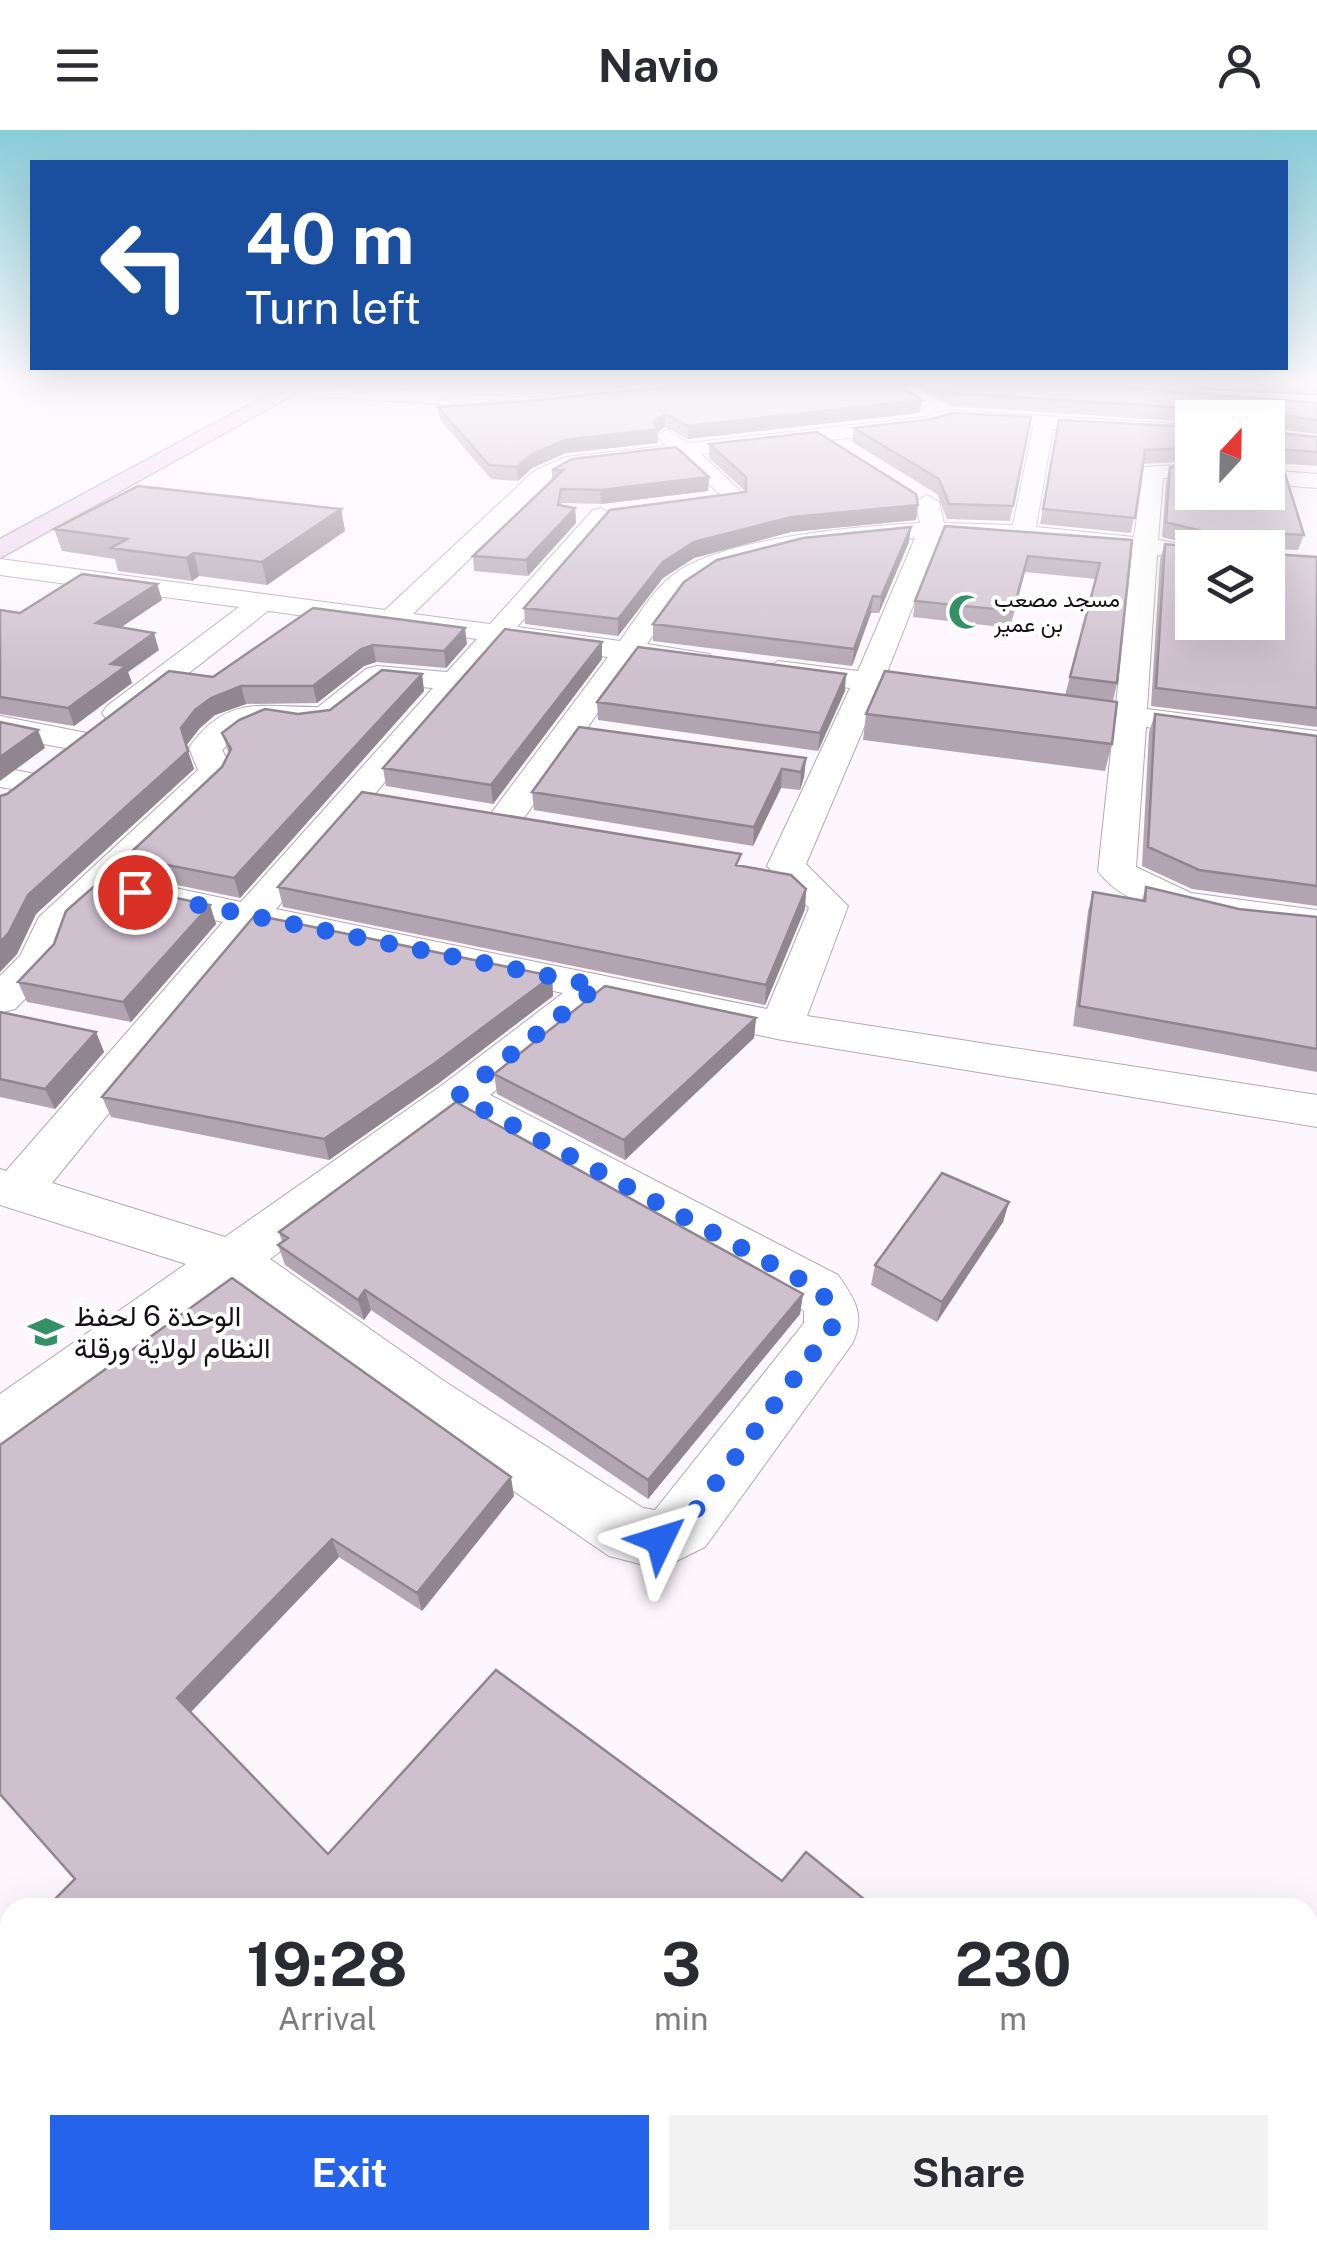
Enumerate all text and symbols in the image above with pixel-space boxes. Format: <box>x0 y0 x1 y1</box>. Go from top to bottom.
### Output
icon: menu <box>50 38 105 93</box>
icon: person <box>1212 38 1267 93</box>
text: Navio <box>598 39 719 92</box>
text: 40 m <box>245 197 415 280</box>
icon: left <box>80 200 210 330</box>
text: Turn left <box>245 281 421 334</box>
north arrow <box>1175 400 1285 510</box>
map controls <box>1175 400 1285 640</box>
button: layers <box>1175 530 1285 640</box>
place label: مسجد مصعب بن عمير <box>993 586 1120 638</box>
mosque icon: مسجد مصعب بن عمير <box>947 593 985 631</box>
pin <box>93 850 178 935</box>
icon: arrive <box>108 865 163 920</box>
place label: الوحدة 6 لحفظ النظام لولاية ورقلة <box>74 1299 270 1367</box>
school or university icon: الوحدة 6 لحفظ النظام لولاية ورقلة <box>27 1313 65 1351</box>
position arrow <box>608 1488 712 1592</box>
text: 19:28 <box>247 1929 408 2000</box>
text: 3 <box>661 1929 701 2000</box>
text: 230 <box>955 1929 1071 2000</box>
text: Arrival <box>278 2000 376 2037</box>
text: min <box>654 2000 708 2037</box>
text: m <box>999 2000 1027 2037</box>
button: Exit <box>50 2115 649 2230</box>
button: Share <box>669 2115 1268 2230</box>

